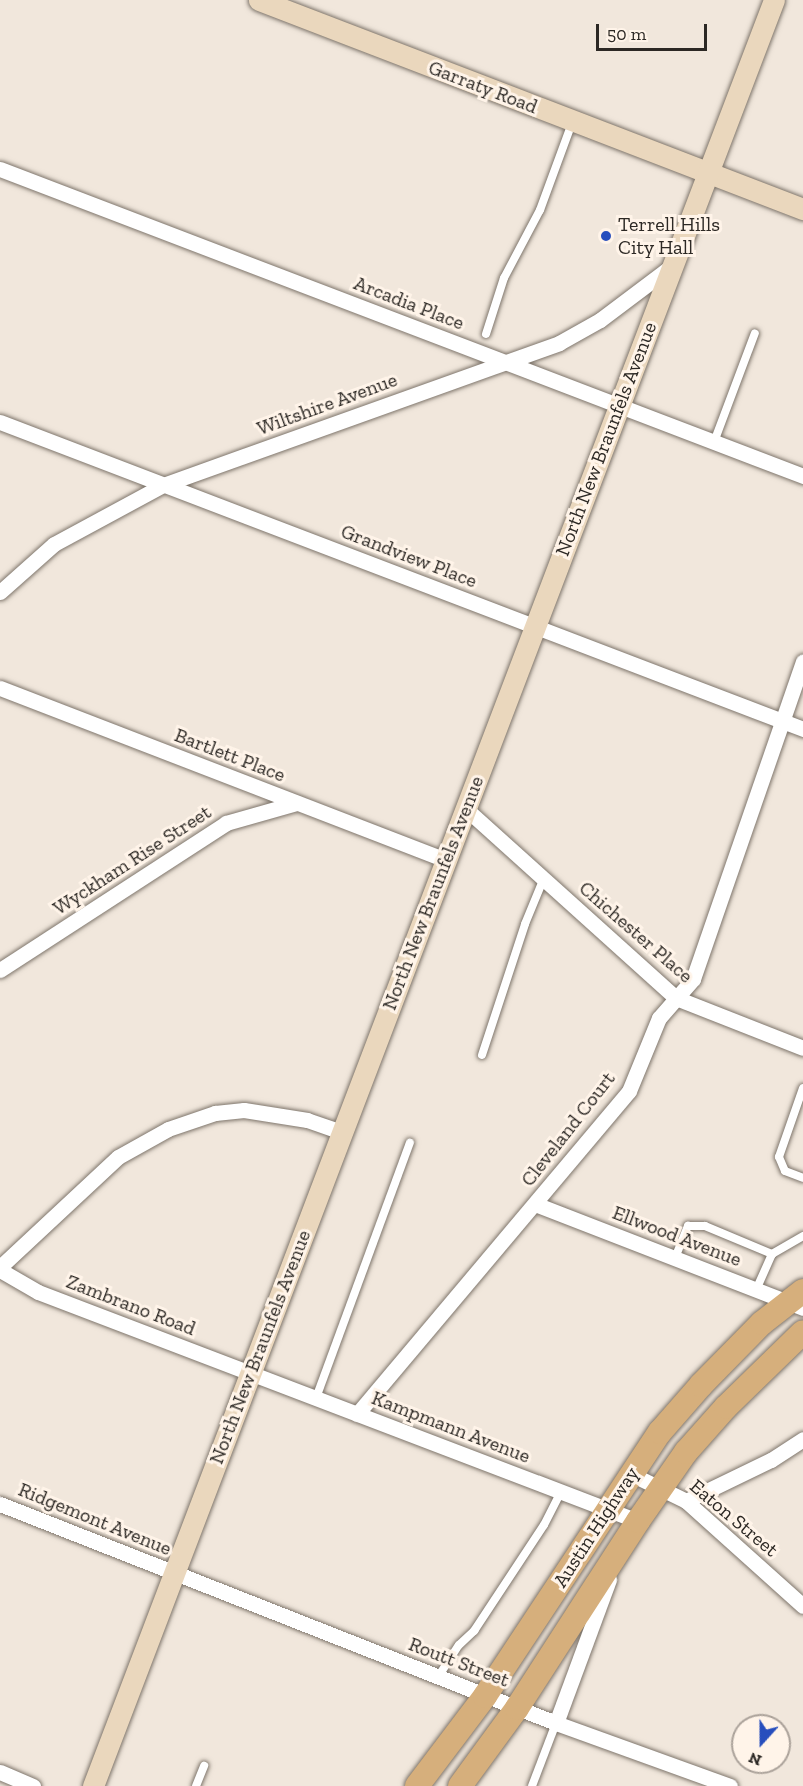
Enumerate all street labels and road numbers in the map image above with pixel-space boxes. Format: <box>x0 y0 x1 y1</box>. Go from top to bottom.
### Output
street label: Garraty Road <box>425 55 541 119</box>
street label: Arcadia Place <box>350 271 468 335</box>
street label: North New Braunfels Avenue <box>550 318 662 560</box>
street label: Wiltshire Avenue <box>253 367 401 441</box>
street label: Grandview Place <box>337 519 481 593</box>
street label: Bartlett Place <box>171 723 289 787</box>
street label: North New Braunfels Avenue <box>377 772 489 1014</box>
street label: Wyckham Rise Street <box>48 800 216 920</box>
street label: Chichester Place <box>574 876 698 988</box>
street label: Cleveland Court <box>516 1067 620 1191</box>
street label: Ellwood Avenue <box>609 1200 745 1272</box>
street label: North New Braunfels Avenue <box>204 1226 316 1468</box>
street label: Zambrano Road <box>63 1269 199 1341</box>
street label: Kampmann Avenue <box>368 1386 534 1468</box>
street label: Austin Highway <box>548 1462 644 1592</box>
street label: Eaton Street <box>685 1474 783 1562</box>
street label: Ridgemont Avenue <box>15 1477 175 1561</box>
street label: Routt Street <box>405 1632 513 1692</box>

